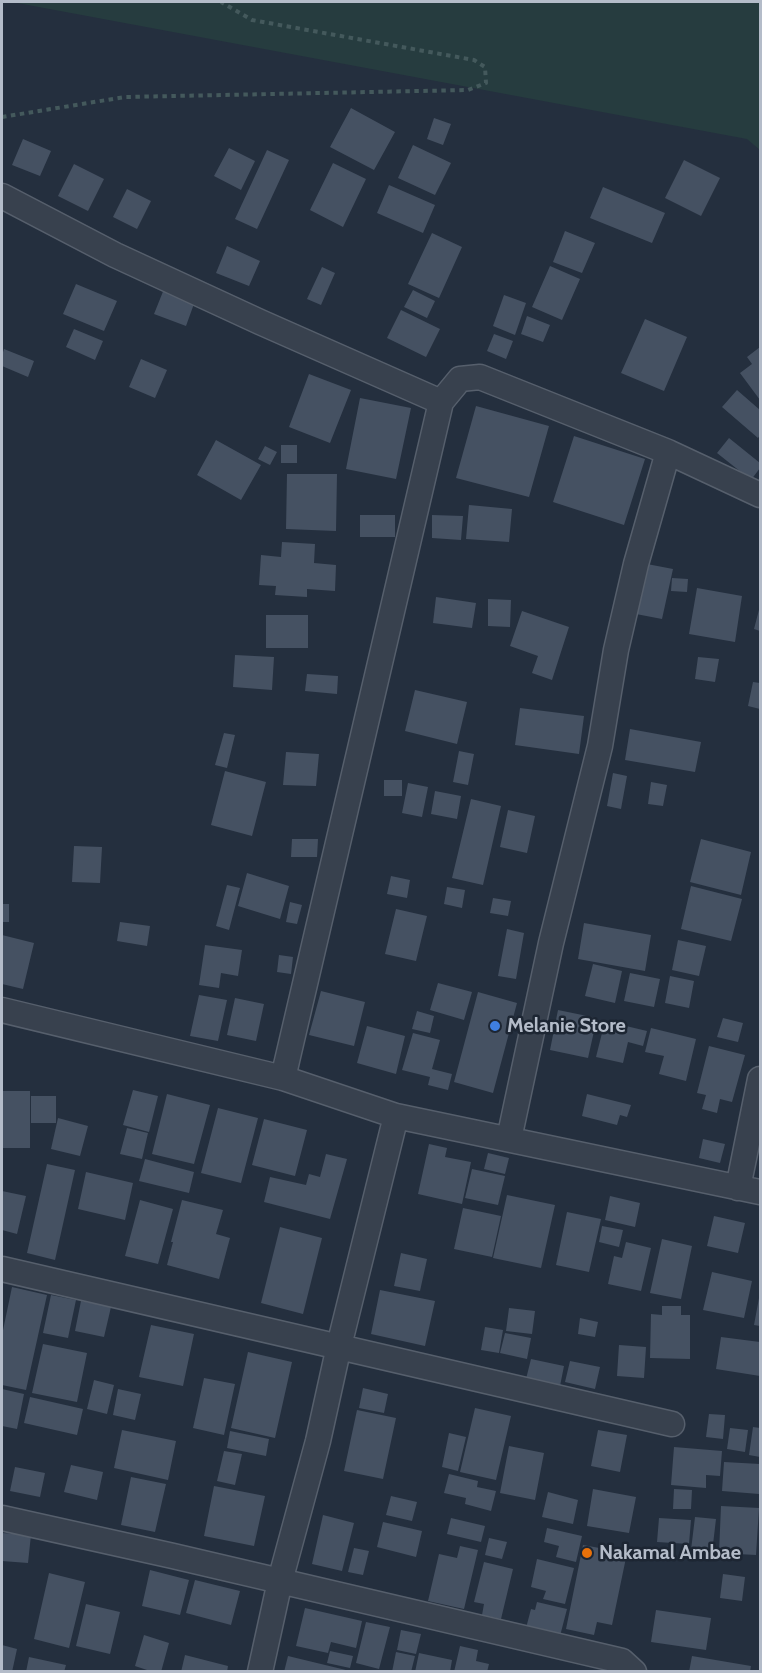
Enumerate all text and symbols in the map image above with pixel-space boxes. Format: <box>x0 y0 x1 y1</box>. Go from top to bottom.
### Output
place label: Melanie Store <box>507 1014 626 1038</box>
marker: Melanie Store <box>488 1019 502 1033</box>
place label: Nakamal Ambae <box>599 1541 741 1565</box>
marker: Nakamal Ambae <box>580 1546 594 1560</box>

